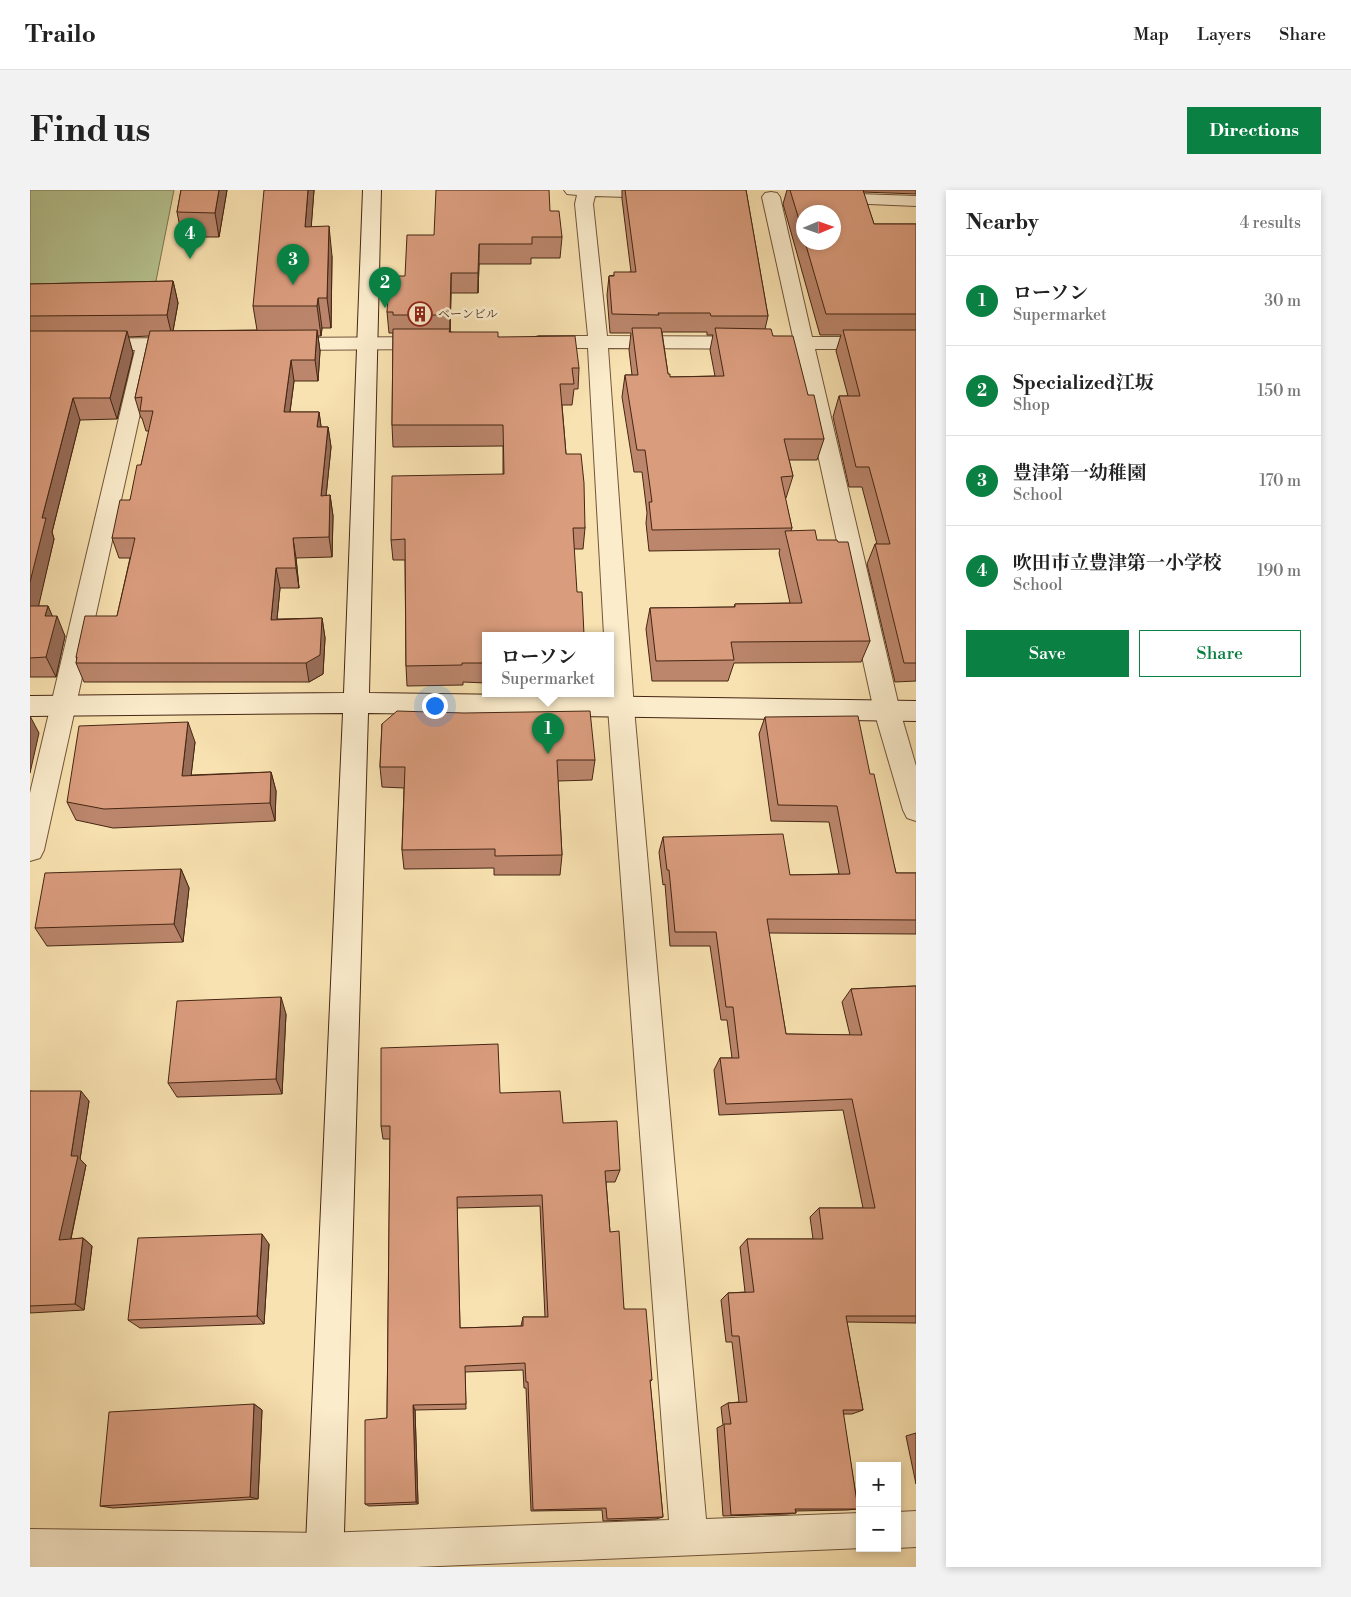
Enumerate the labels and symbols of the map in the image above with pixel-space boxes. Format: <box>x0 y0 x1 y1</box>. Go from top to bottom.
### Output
north arrow <box>796 205 841 250</box>
pin: 4 <box>174 218 206 259</box>
pin: 3 <box>277 244 309 285</box>
pin: 2 <box>369 267 401 308</box>
building icon: ベーンビル <box>407 301 433 327</box>
place label: ベーンビル <box>438 307 498 322</box>
your location <box>422 693 448 719</box>
pin: 1 <box>532 713 564 754</box>

